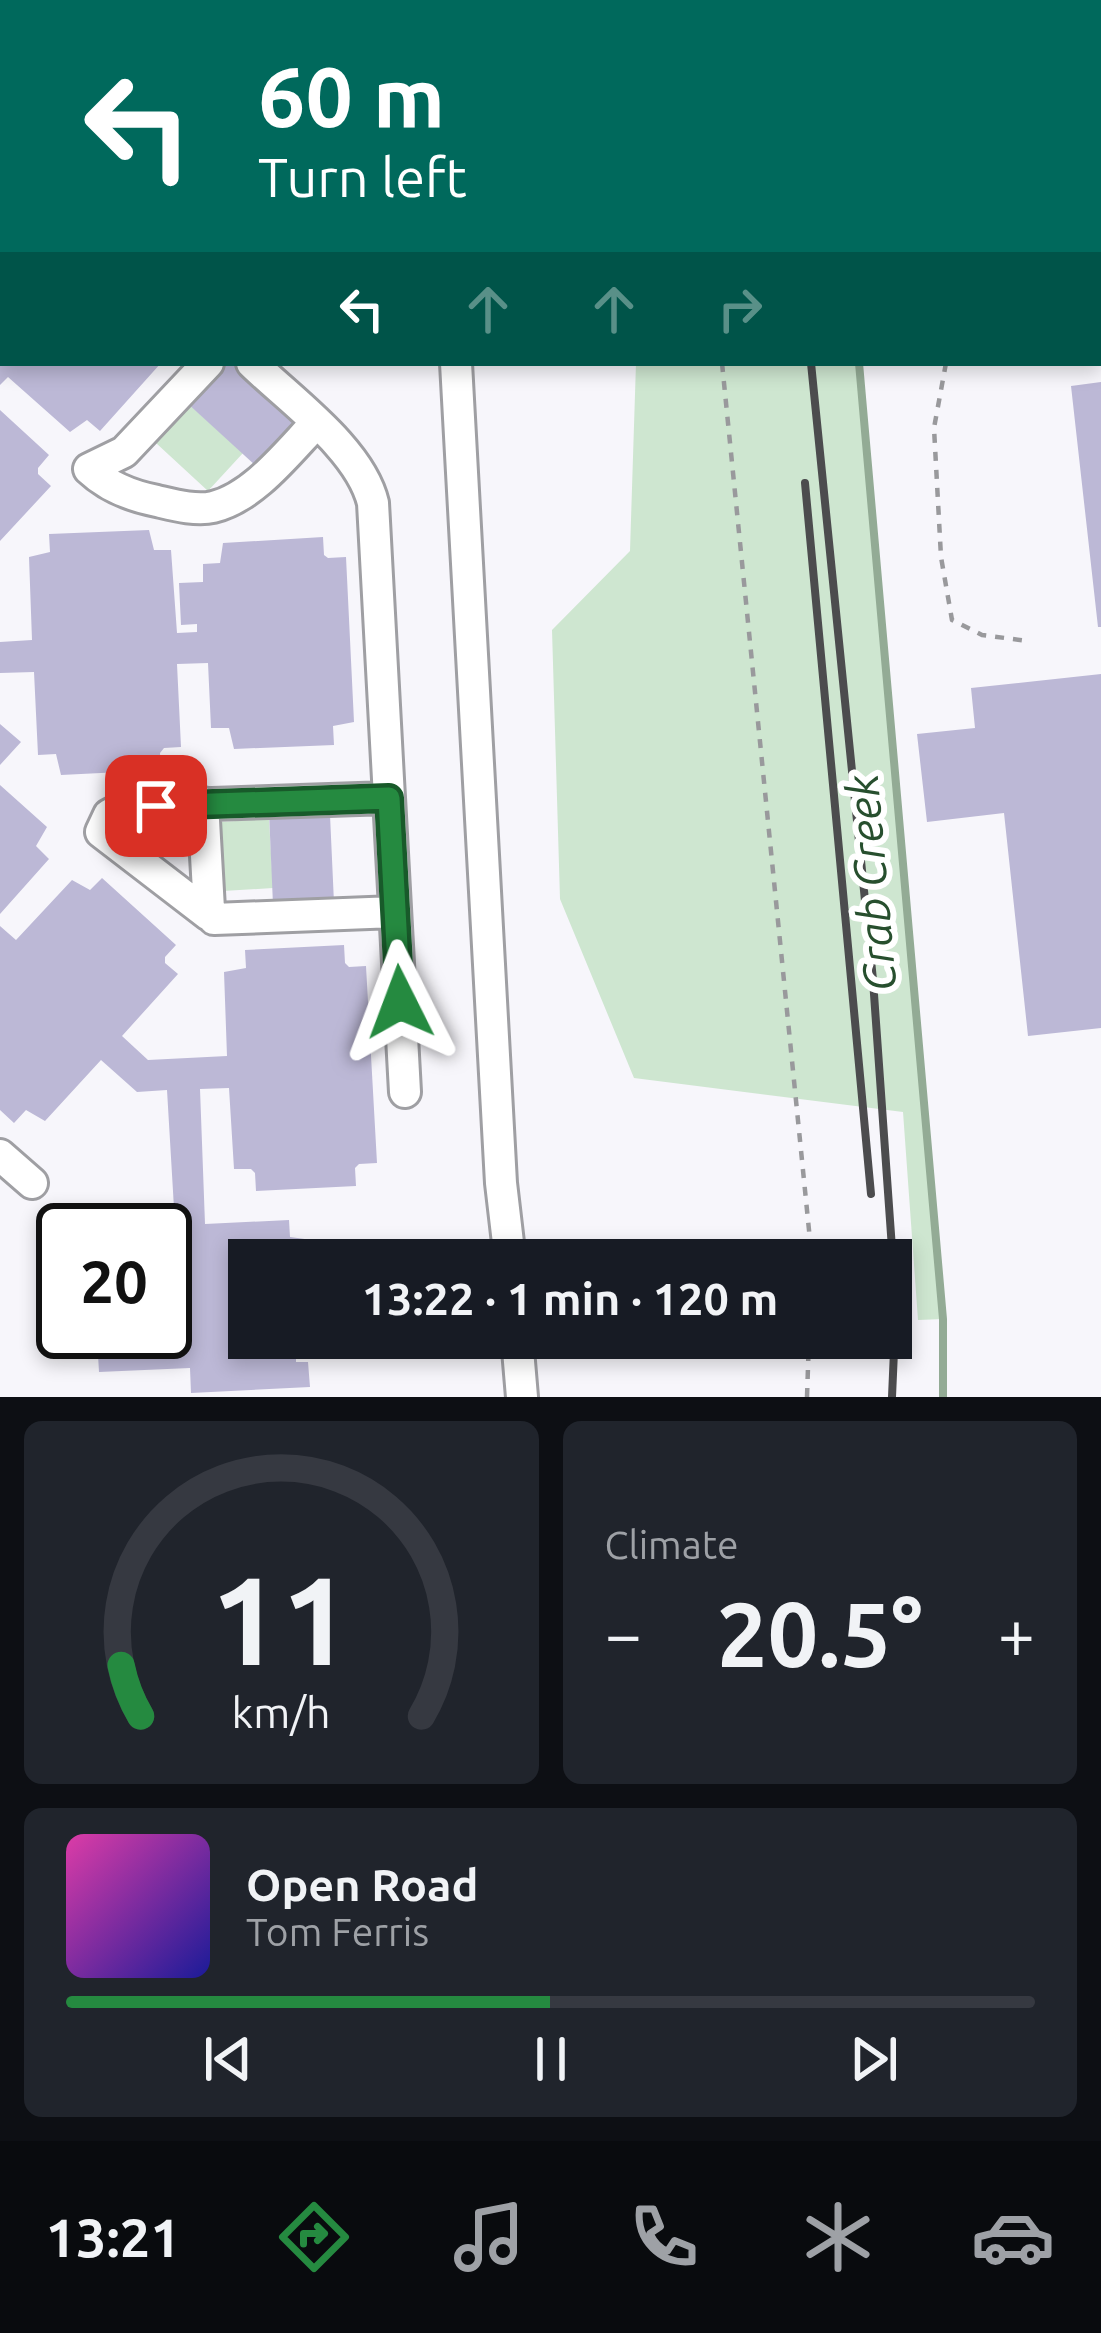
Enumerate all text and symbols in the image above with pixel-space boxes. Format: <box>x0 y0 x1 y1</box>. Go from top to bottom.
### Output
icon: left <box>60 48 216 204</box>
text: 60 m <box>258 49 445 143</box>
text: Turn left <box>258 147 467 207</box>
icon: left <box>329 276 395 342</box>
icon: ahead <box>455 276 521 342</box>
icon: ahead <box>581 276 647 342</box>
icon: right <box>707 276 773 342</box>
pin <box>105 755 207 857</box>
water label: Crab Creek <box>836 772 905 994</box>
icon: arrive <box>123 773 189 839</box>
position arrow <box>337 939 463 1065</box>
speed limit sign: 20 <box>36 1203 192 1359</box>
text: 13:22 · 1 min · 120 m <box>362 1273 778 1324</box>
text: Climate <box>605 1523 739 1566</box>
text: 11 <box>211 1549 352 1689</box>
text: 20.5° <box>717 1583 923 1684</box>
text: − <box>605 1596 642 1670</box>
text: + <box>998 1596 1035 1670</box>
text: km/h <box>232 1687 331 1735</box>
text: Open Road <box>246 1859 478 1910</box>
text: Tom Ferris <box>246 1910 429 1953</box>
icon: previous <box>195 2026 261 2092</box>
icon: pause <box>518 2026 584 2092</box>
icon: next <box>841 2026 907 2092</box>
icon: directions <box>272 2195 356 2279</box>
icon: music <box>447 2195 531 2279</box>
icon: phone <box>622 2195 706 2279</box>
icon: climate <box>796 2195 880 2279</box>
icon: car <box>971 2195 1055 2279</box>
text: 13:21 <box>45 2207 181 2267</box>

